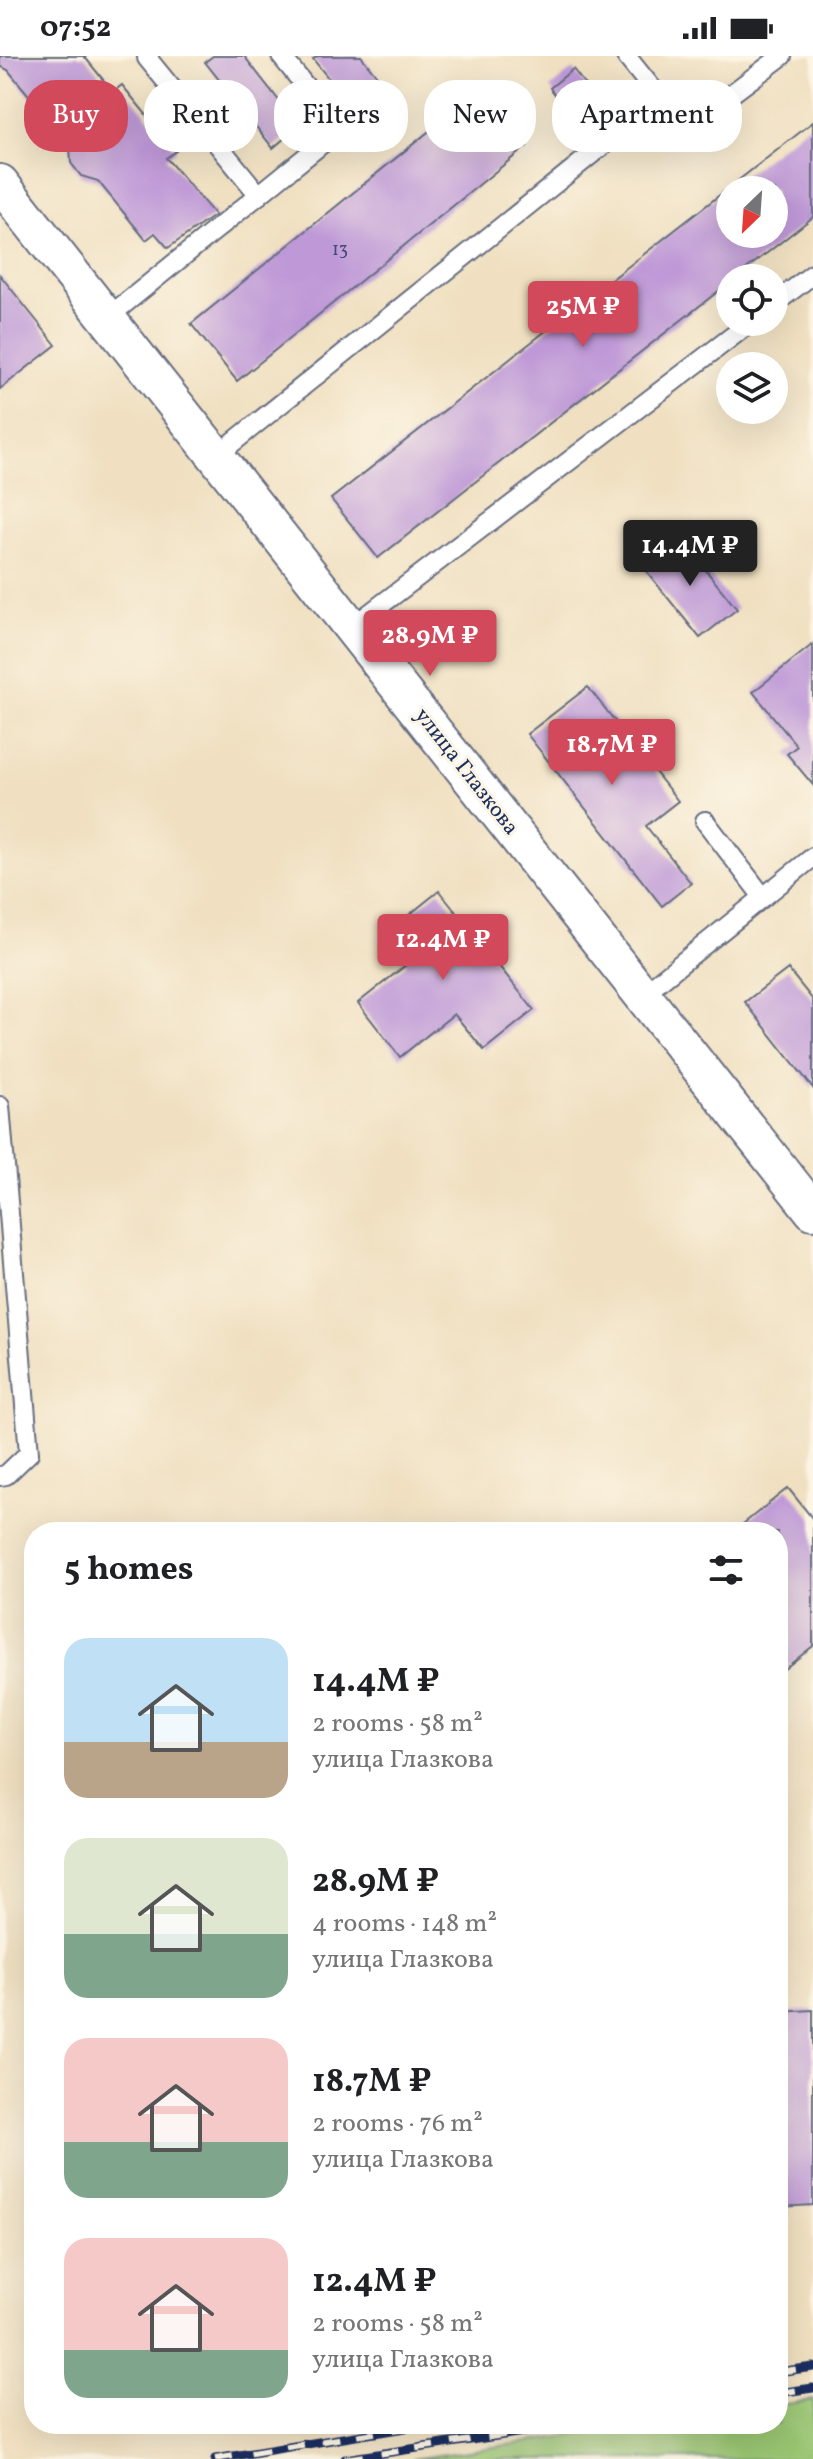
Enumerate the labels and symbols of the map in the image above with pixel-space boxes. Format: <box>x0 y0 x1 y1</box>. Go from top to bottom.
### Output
north arrow <box>716 176 788 248</box>
house number: 13 <box>332 238 348 263</box>
pin: 25M ₽ <box>527 281 639 349</box>
pin: 14.4M ₽ <box>616 520 764 588</box>
pin: 28.9M ₽ <box>356 610 504 678</box>
street label: улица Глазкова <box>406 702 526 842</box>
pin: 18.7M ₽ <box>538 719 686 787</box>
pin: 12.4M ₽ <box>369 914 517 982</box>

